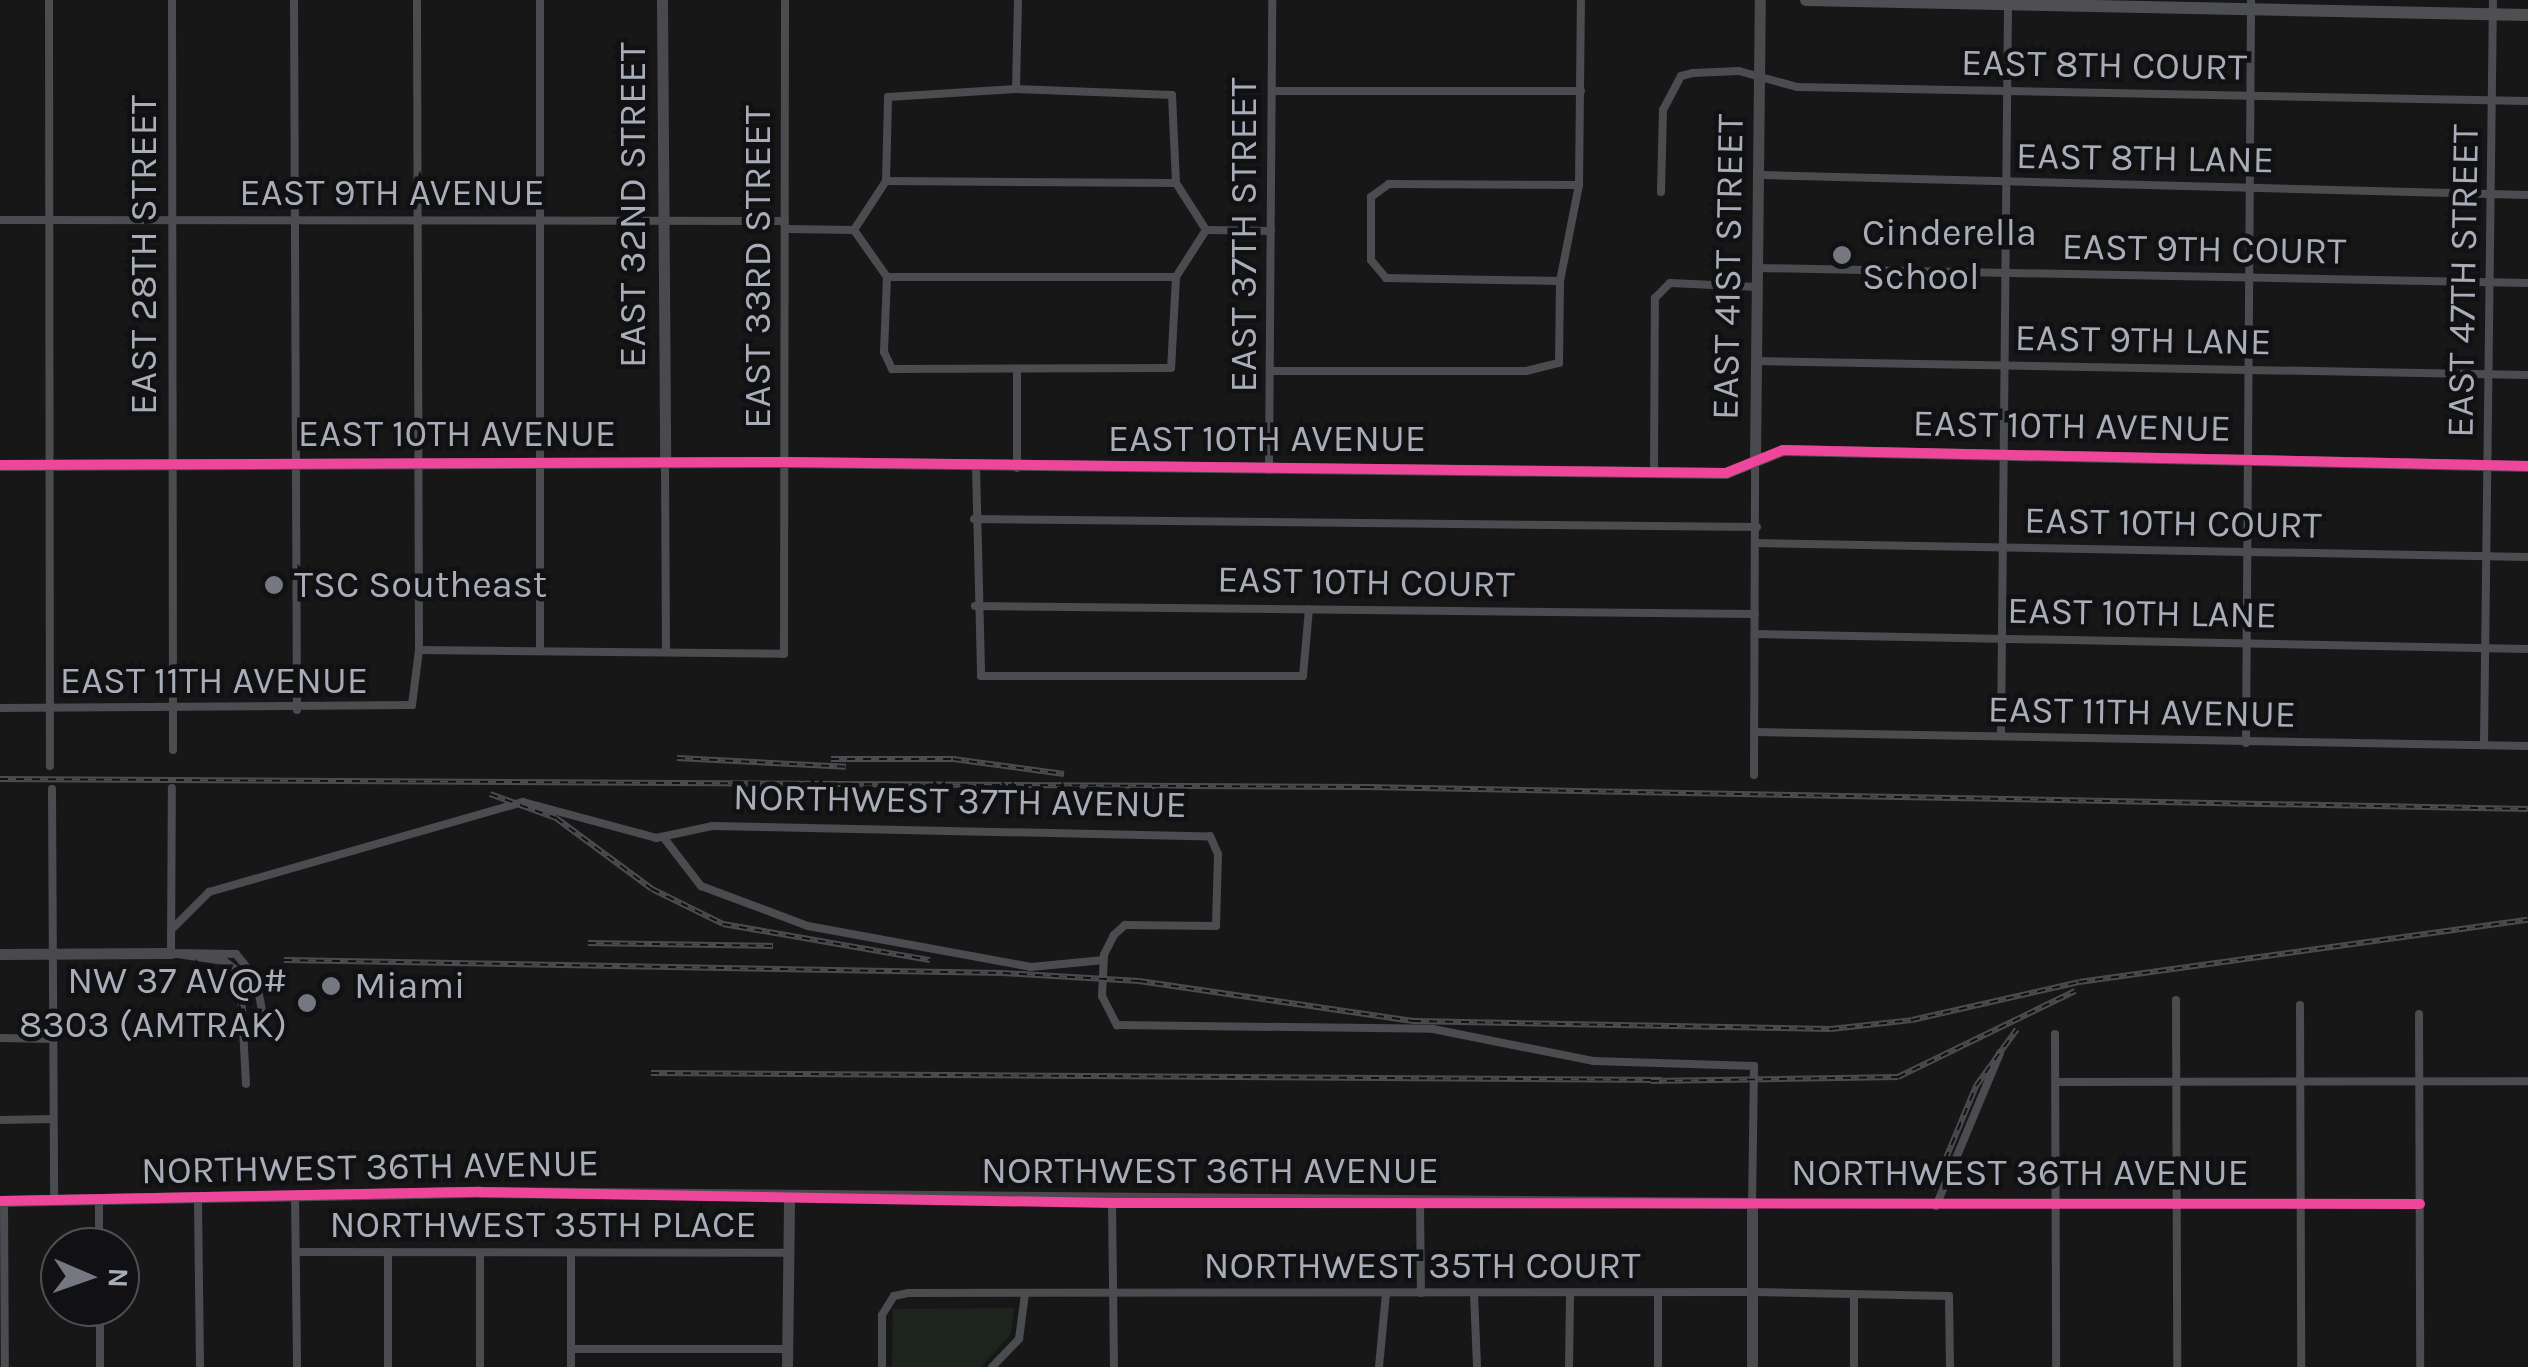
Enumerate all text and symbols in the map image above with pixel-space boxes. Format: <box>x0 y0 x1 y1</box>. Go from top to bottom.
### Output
street label: EAST 8TH COURT <box>1961 40 2247 90</box>
street label: EAST 32ND STREET <box>610 42 656 368</box>
street label: EAST 37TH STREET <box>1221 78 1267 392</box>
street label: EAST 28TH STREET <box>121 95 167 415</box>
street label: EAST 33RD STREET <box>735 105 781 429</box>
street label: EAST 41ST STREET <box>1703 114 1753 420</box>
street label: EAST 47TH STREET <box>2437 124 2489 438</box>
street label: EAST 8TH LANE <box>2016 133 2274 183</box>
street label: EAST 9TH AVENUE <box>239 170 545 216</box>
place label: Cinderella School <box>1862 210 2037 300</box>
street label: EAST 9TH COURT <box>2061 224 2347 274</box>
marker: Cinderella School <box>1831 244 1853 266</box>
street label: EAST 9TH LANE <box>2014 315 2272 365</box>
street label: EAST 10TH AVENUE <box>1912 400 2232 452</box>
street label: EAST 10TH AVENUE <box>298 411 616 457</box>
street label: EAST 10TH AVENUE <box>1108 416 1426 462</box>
street label: EAST 10TH COURT <box>2024 498 2322 548</box>
street label: EAST 10TH COURT <box>1217 557 1515 607</box>
place label: TSC Southeast <box>294 562 547 608</box>
marker: TSC Southeast <box>263 574 285 596</box>
street label: EAST 10TH LANE <box>2007 588 2277 638</box>
street label: EAST 11TH AVENUE <box>60 658 368 704</box>
street label: EAST 11TH AVENUE <box>1987 687 2297 737</box>
street label: NORTHWEST 37TH AVENUE <box>733 774 1187 828</box>
place label: NW 37 AV@# 8303 (AMTRAK) <box>19 958 287 1048</box>
place label: Miami <box>354 963 465 1009</box>
marker: Miami <box>318 973 344 999</box>
marker: NW 37 AV@# 8303 (AMTRAK) <box>296 992 318 1014</box>
street label: NORTHWEST 36TH AVENUE <box>141 1140 599 1194</box>
street label: NORTHWEST 36TH AVENUE <box>981 1148 1439 1194</box>
street label: NORTHWEST 36TH AVENUE <box>1791 1150 2249 1196</box>
street label: NORTHWEST 35TH PLACE <box>329 1202 757 1248</box>
north arrow <box>40 1227 140 1327</box>
street label: NORTHWEST 35TH COURT <box>1204 1243 1640 1289</box>
text: N <box>102 1267 135 1289</box>

